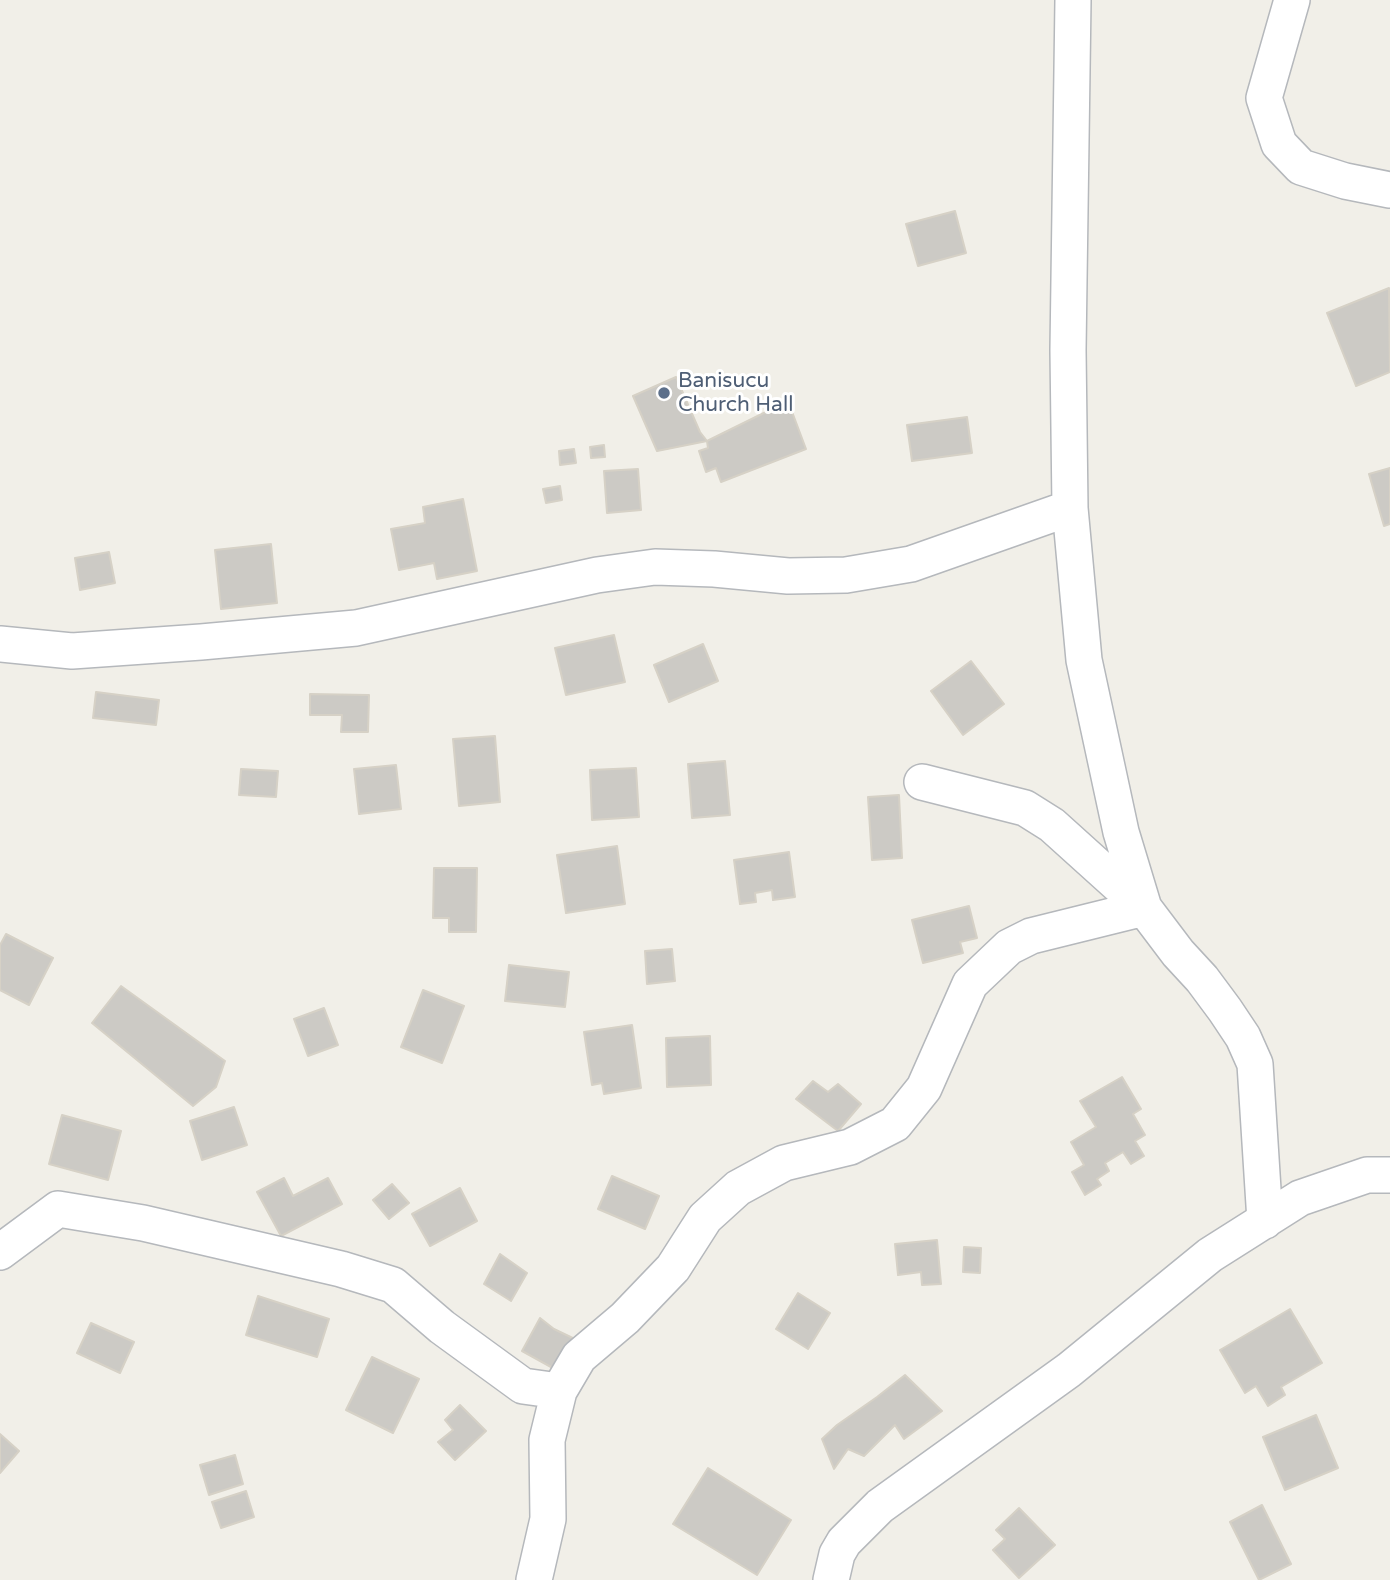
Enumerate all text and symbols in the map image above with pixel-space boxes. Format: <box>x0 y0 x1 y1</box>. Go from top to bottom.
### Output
place label: Banisucu Church Hall <box>678 368 793 418</box>
marker: Banisucu Church Hall <box>656 385 672 401</box>

